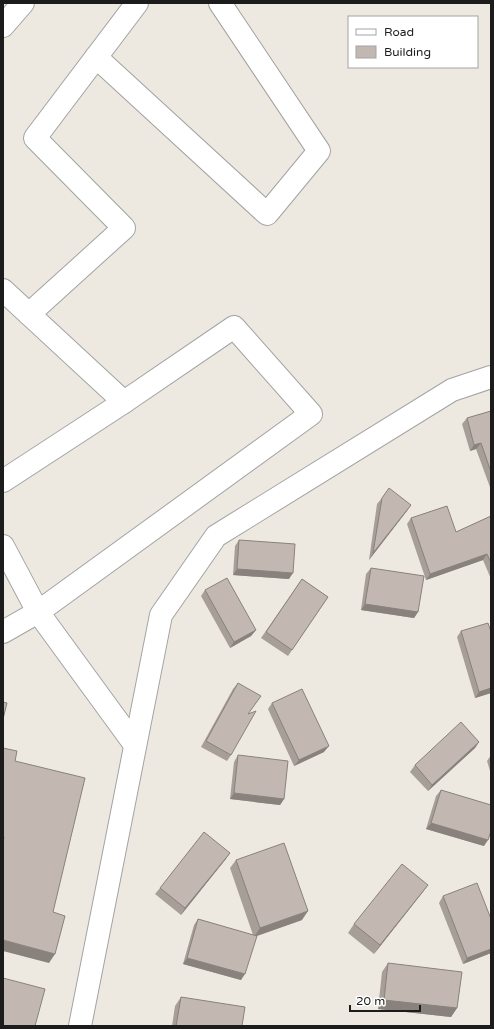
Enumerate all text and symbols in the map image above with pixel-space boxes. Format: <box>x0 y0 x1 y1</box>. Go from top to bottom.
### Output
legend <box>348 16 478 68</box>
text: Road <box>384 25 414 39</box>
text: Building <box>384 45 431 59</box>
scale bar <box>350 987 420 1013</box>
text: 20 m <box>356 994 385 1008</box>

